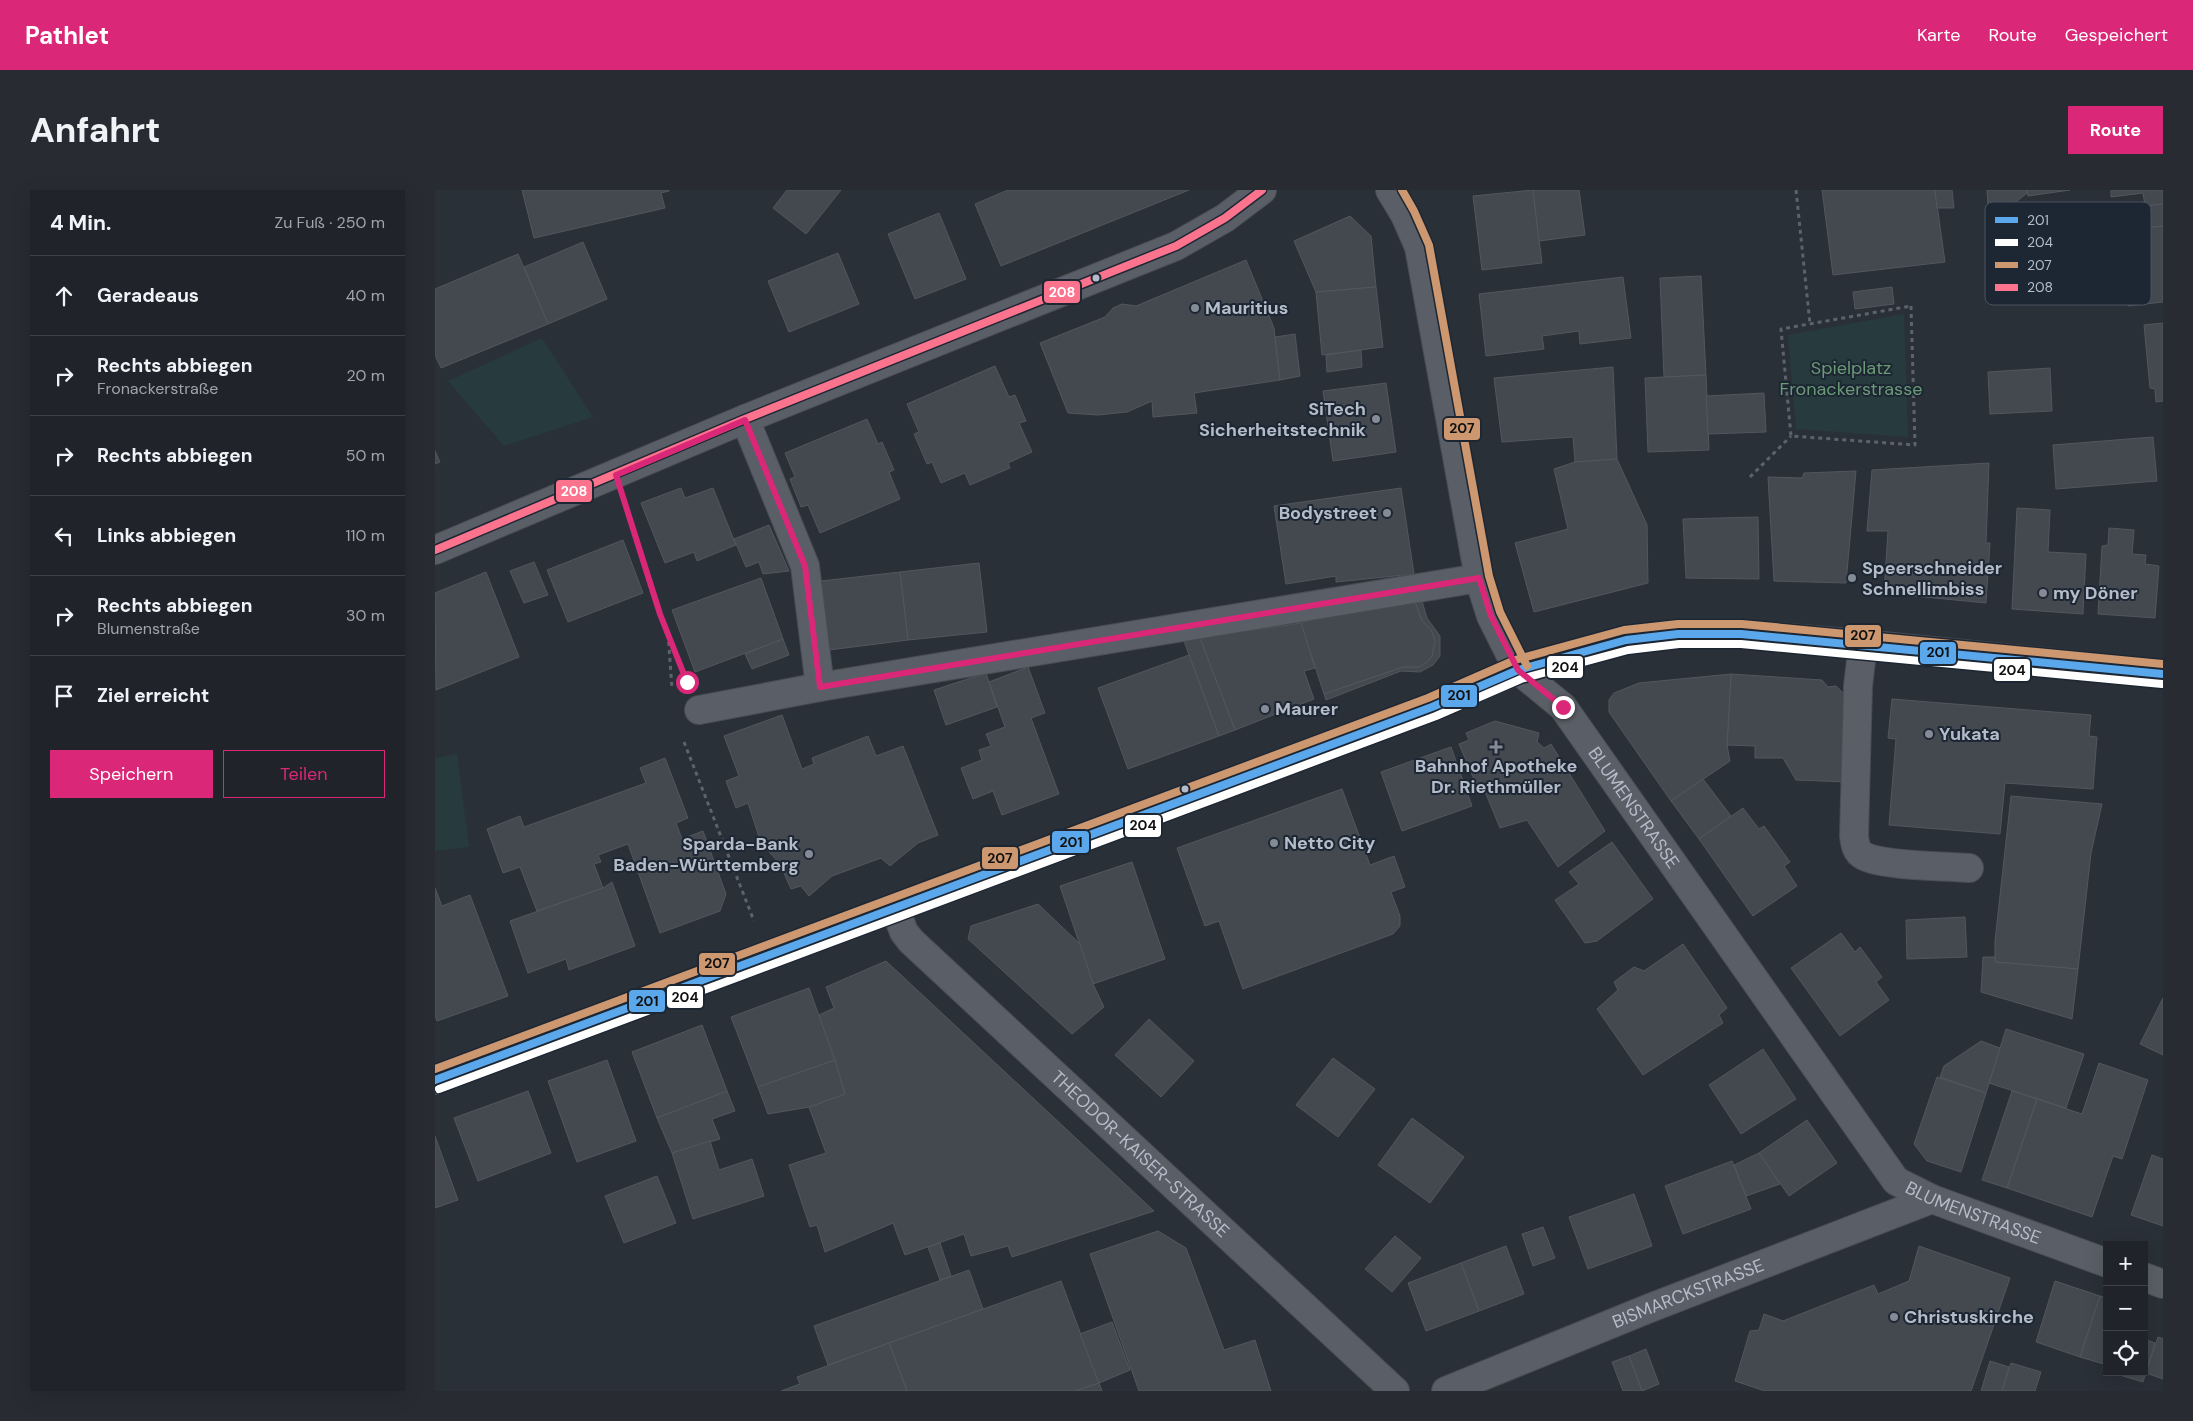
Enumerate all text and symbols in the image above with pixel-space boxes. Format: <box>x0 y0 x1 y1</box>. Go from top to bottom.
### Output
text: Pathlet <box>25 20 109 51</box>
text: Karte <box>1917 23 1961 47</box>
text: Route <box>1989 23 2037 47</box>
text: Gespeichert <box>2065 23 2168 47</box>
button: Route <box>2068 106 2163 154</box>
text: Anfahrt <box>30 107 160 153</box>
legend <box>1985 202 2151 305</box>
text: 4 Min. <box>50 209 111 237</box>
text: 201 <box>2027 211 2049 229</box>
text: Zu Fuß · 250 m <box>275 212 385 233</box>
text: 204 <box>2027 233 2053 251</box>
text: 207 <box>2027 256 2052 274</box>
unlabelled marker <box>1091 273 1101 283</box>
text: 208 <box>2027 278 2053 296</box>
line badge: 208 <box>1043 280 1081 304</box>
icon: ahead <box>50 282 78 310</box>
text: Geradeaus <box>97 283 199 308</box>
text: 208 <box>1049 283 1076 301</box>
text: 40 m <box>346 285 385 306</box>
place label: Mauritius <box>1205 296 1288 320</box>
marker: Mauritius <box>1189 302 1201 314</box>
text: Rechts abbiegen <box>97 353 252 378</box>
park label: Spielplatz Fronackerstrasse <box>1780 356 1922 401</box>
icon: right <box>50 362 78 390</box>
text: 20 m <box>346 365 385 386</box>
text: Fronackerstraße <box>97 378 218 399</box>
place label: SiTech Sicherheitstechnik <box>1199 397 1367 442</box>
marker: SiTech Sicherheitstechnik <box>1370 413 1382 425</box>
line badge: 207 <box>1443 417 1481 441</box>
text: 207 <box>1449 419 1475 437</box>
icon: right <box>50 442 78 470</box>
text: Rechts abbiegen <box>97 443 252 468</box>
text: 50 m <box>346 445 385 466</box>
line badge: 208 <box>555 479 593 503</box>
text: 208 <box>561 482 588 500</box>
place label: Bodystreet <box>1279 501 1377 525</box>
marker: Bodystreet <box>1381 507 1393 519</box>
icon: left <box>50 522 78 550</box>
text: Links abbiegen <box>97 523 236 548</box>
text: 110 m <box>346 525 385 546</box>
place label: Speerschneider Schnellimbiss <box>1862 556 2002 601</box>
marker: Speerschneider Schnellimbiss <box>1846 572 1858 584</box>
place label: my Döner <box>2053 581 2138 605</box>
marker: my Döner <box>2037 587 2049 599</box>
text: Rechts abbiegen <box>97 593 252 618</box>
icon: right <box>50 602 78 630</box>
text: 30 m <box>346 605 385 626</box>
text: Blumenstraße <box>97 618 200 639</box>
line badge: 207 <box>1844 624 1882 648</box>
text: 207 <box>1850 626 1876 644</box>
line badge: 201 <box>1919 641 1957 665</box>
text: 201 <box>1927 643 1949 661</box>
line badge: 204 <box>1546 655 1584 679</box>
text: 204 <box>1552 658 1578 676</box>
line badge: 204 <box>1993 658 2031 682</box>
text: 204 <box>1999 661 2025 679</box>
route start <box>676 671 699 694</box>
icon: arrive <box>50 682 78 710</box>
text: Ziel erreicht <box>97 683 209 708</box>
line badge: 201 <box>1440 684 1478 708</box>
text: 201 <box>1448 686 1470 704</box>
route end <box>1552 696 1575 719</box>
place label: Maurer <box>1275 697 1338 721</box>
marker: Maurer <box>1259 703 1271 715</box>
place label: Yukata <box>1939 722 2000 746</box>
marker: Yukata <box>1923 728 1935 740</box>
marker: Bahnhof Apotheke Dr. Riethmüller <box>1490 741 1502 753</box>
street label: BLUMENSTRASSE <box>1583 742 1685 873</box>
button: Speichern <box>50 750 213 798</box>
button: Teilen <box>223 750 385 798</box>
place label: Bahnhof Apotheke Dr. Riethmüller <box>1415 754 1578 799</box>
unlabelled marker <box>1180 784 1190 794</box>
line badge: 204 <box>1124 814 1162 838</box>
text: 204 <box>1130 816 1156 834</box>
line badge: 201 <box>1051 830 1090 854</box>
place label: Netto City <box>1284 831 1375 855</box>
place label: Sparda-Bank Baden-Württemberg <box>613 832 800 877</box>
text: 201 <box>1060 833 1082 851</box>
marker: Netto City <box>1268 837 1280 849</box>
line badge: 207 <box>981 846 1019 870</box>
marker: Sparda-Bank Baden-Württemberg <box>803 848 815 860</box>
text: 207 <box>987 849 1013 867</box>
line badge: 207 <box>698 952 736 976</box>
text: 207 <box>704 954 730 972</box>
line badge: 204 <box>666 985 704 1009</box>
text: 204 <box>672 988 698 1006</box>
line badge: 201 <box>628 989 666 1013</box>
text: 201 <box>636 992 658 1010</box>
street label: THEODOR-KAISER-STRASSE <box>1046 1065 1234 1243</box>
street label: BLUMENSTRASSE <box>1901 1176 2044 1250</box>
map controls <box>2103 1241 2148 1376</box>
button: + <box>2103 1241 2148 1286</box>
street label: BISMARCKSTRASSE <box>1609 1253 1767 1334</box>
button: − <box>2103 1286 2148 1331</box>
place label: Christuskirche <box>1904 1305 2034 1329</box>
marker: Christuskirche <box>1888 1311 1900 1323</box>
button: locate <box>2103 1331 2148 1376</box>

